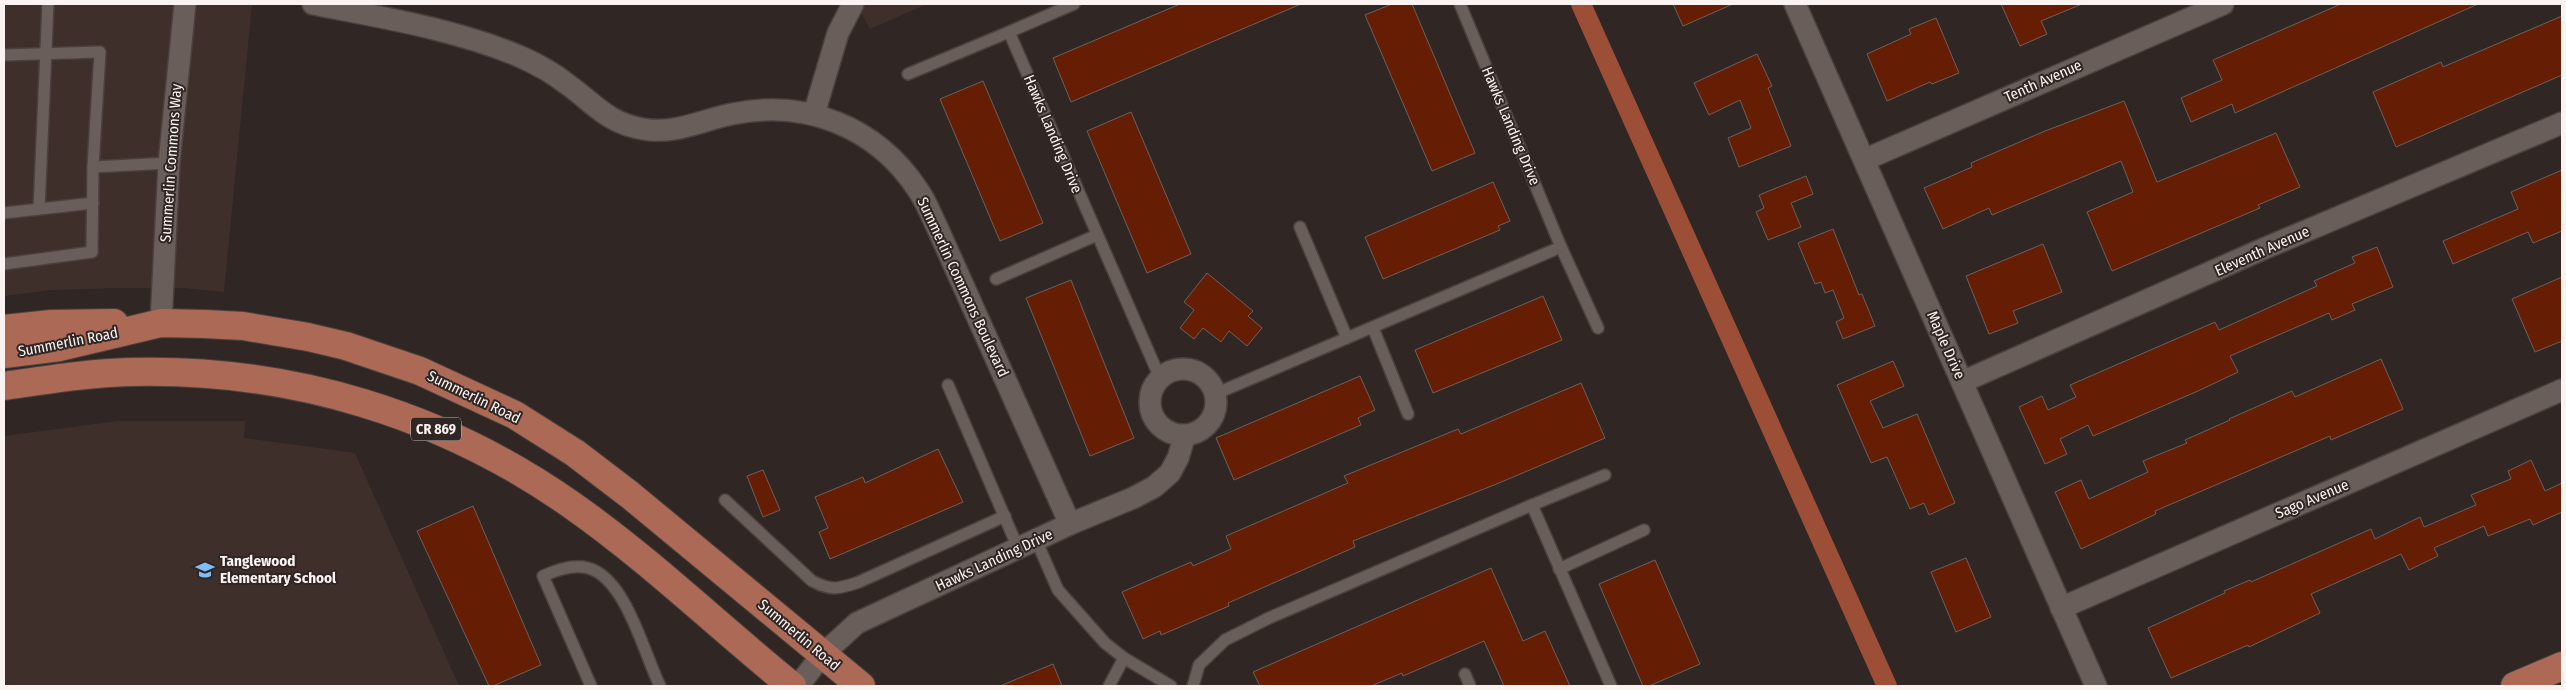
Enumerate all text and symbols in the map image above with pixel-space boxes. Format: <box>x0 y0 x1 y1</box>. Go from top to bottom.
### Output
street label: Tenth Avenue <box>2001 56 2085 106</box>
street label: Hawks Landing Drive <box>1478 64 1544 188</box>
street label: Hawks Landing Drive <box>1020 72 1086 196</box>
street label: Summerlin Commons Way <box>156 83 186 243</box>
street label: Summerlin Commons Boulevard <box>913 194 1013 380</box>
street label: Eleventh Avenue <box>2212 222 2312 280</box>
street label: Maple Drive <box>1923 308 1969 382</box>
street label: Summerlin Road <box>17 324 119 360</box>
street label: Summerlin Road <box>425 367 523 427</box>
road number: CR 869 <box>411 418 461 440</box>
street label: Sago Avenue <box>2273 475 2351 523</box>
street label: Hawks Landing Drive <box>933 525 1055 595</box>
place label: Tanglewood Elementary School <box>220 552 337 587</box>
school or university icon: Tanglewood Elementary School <box>194 559 216 581</box>
street label: Summerlin Road <box>754 596 844 674</box>

